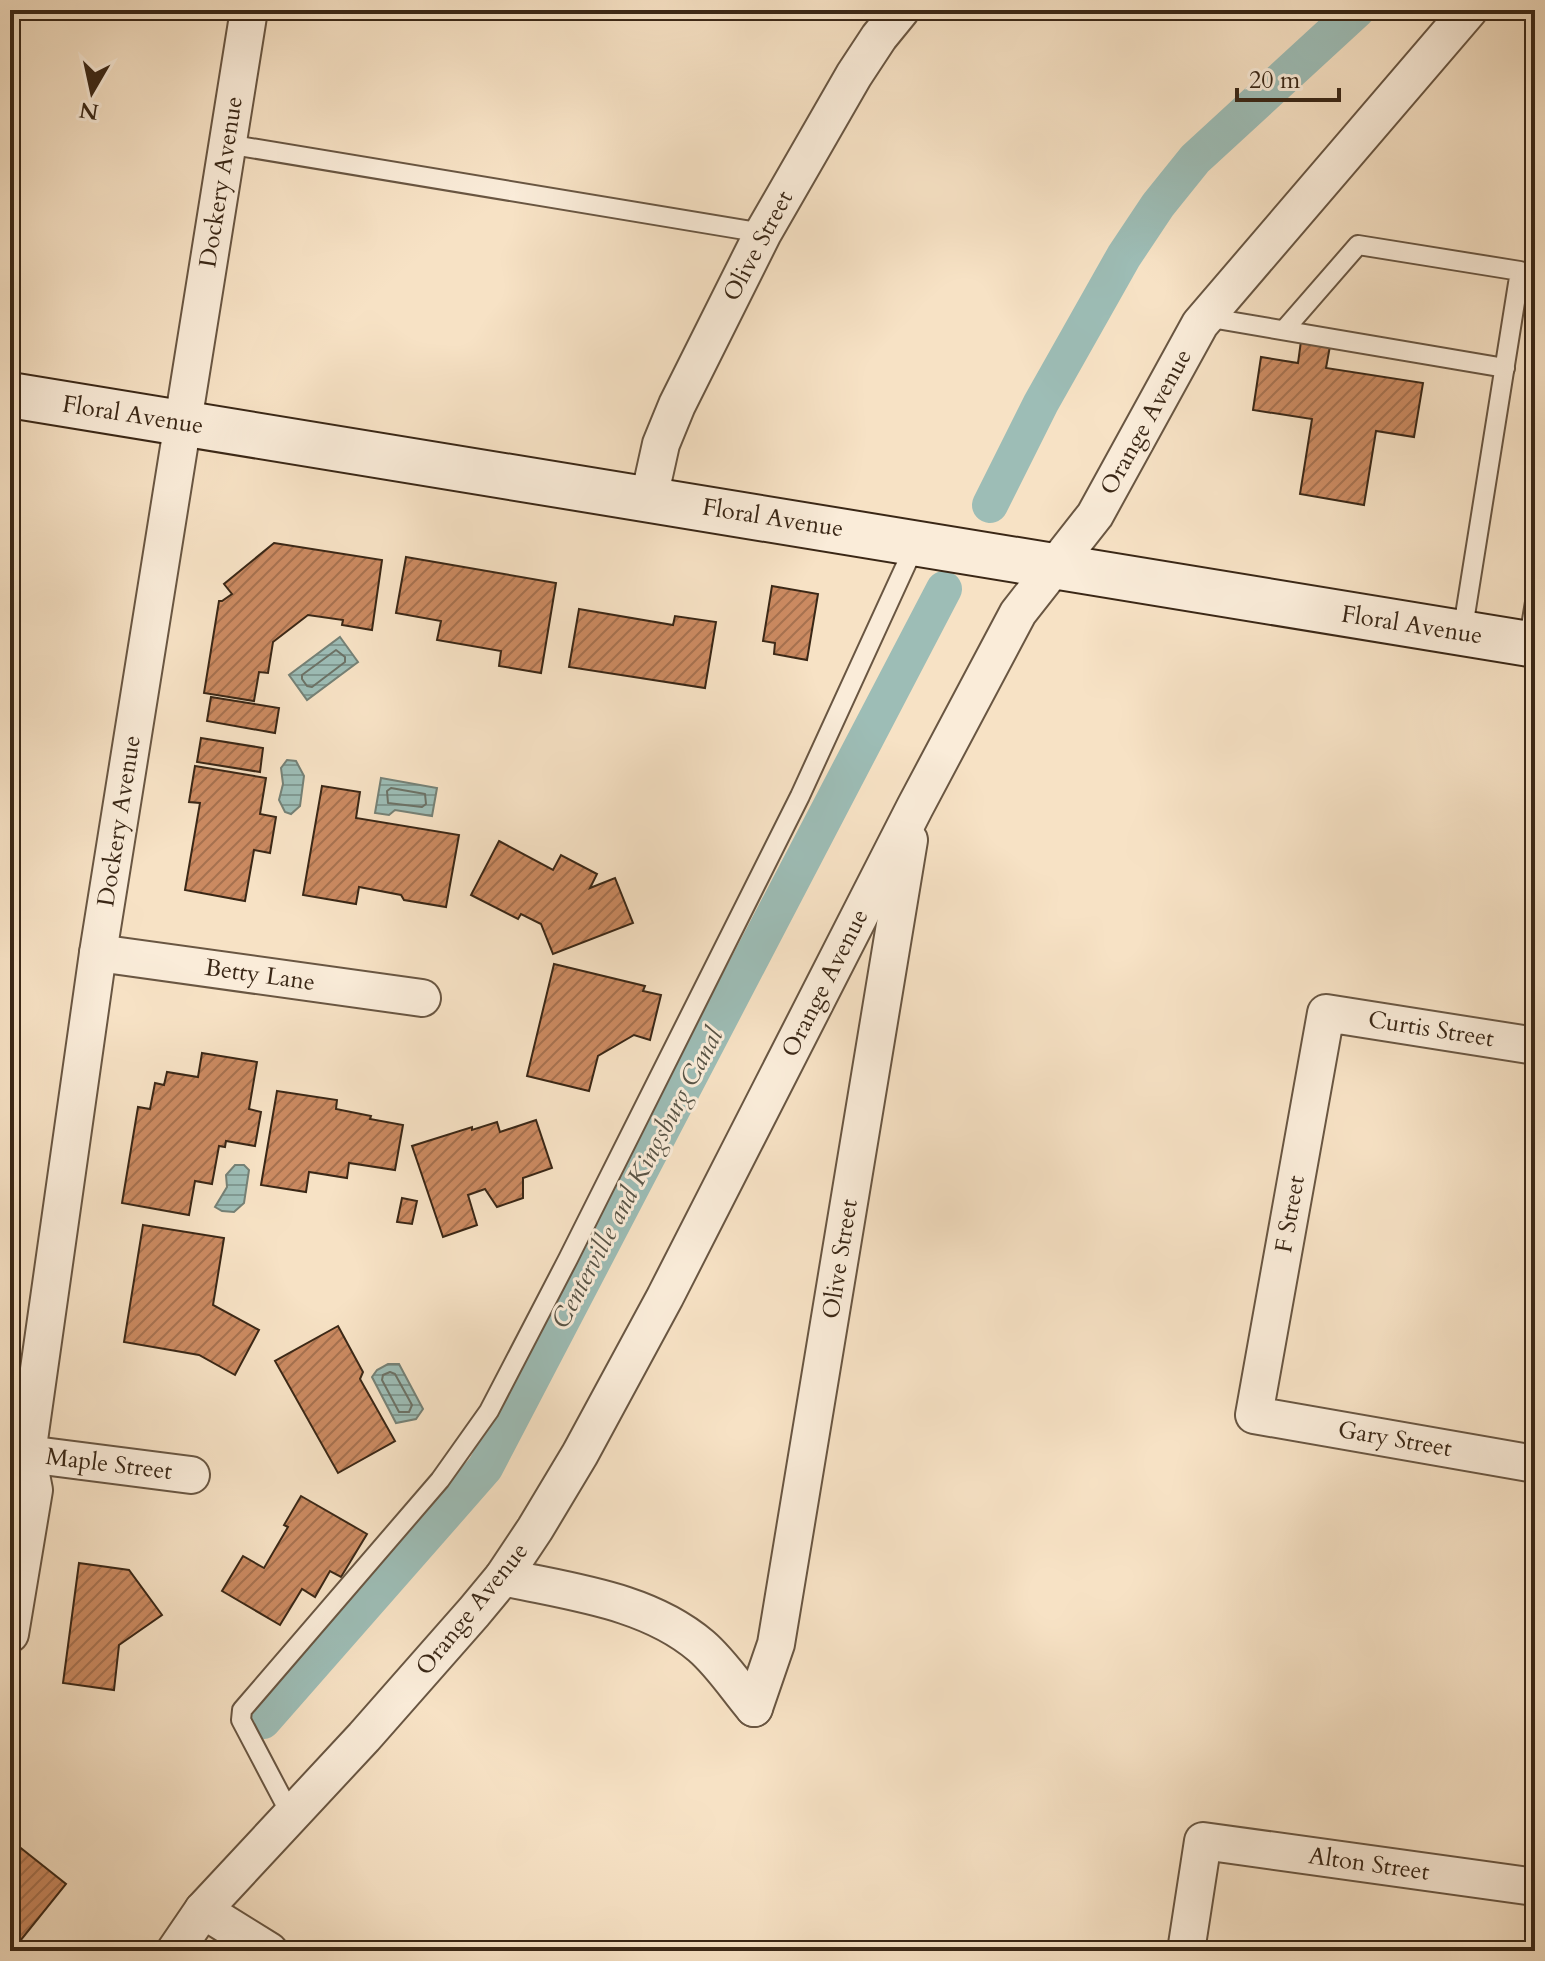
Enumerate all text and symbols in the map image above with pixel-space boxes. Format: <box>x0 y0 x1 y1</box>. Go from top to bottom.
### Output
north arrow <box>52 52 132 132</box>
scale bar <box>1237 52 1339 102</box>
text: 20 m <box>1249 64 1301 97</box>
text: N <box>77 94 101 127</box>
street label: Dockery Avenue <box>191 94 251 270</box>
street label: Olive Street <box>715 185 801 307</box>
street label: Orange Avenue <box>1092 343 1200 501</box>
street label: Floral Avenue <box>60 388 206 442</box>
street label: Floral Avenue <box>700 491 846 545</box>
street label: Floral Avenue <box>1339 598 1485 652</box>
street label: Dockery Avenue <box>89 733 149 909</box>
street label: Orange Avenue <box>773 903 877 1063</box>
street label: Betty Lane <box>203 951 317 999</box>
street label: Curtis Street <box>1366 1003 1497 1055</box>
water label: Centerville and Kingsburg Canal <box>543 1021 732 1334</box>
street label: F Street <box>1267 1172 1313 1255</box>
street label: Olive Street <box>814 1196 866 1321</box>
street label: Gary Street <box>1336 1413 1455 1465</box>
street label: Maple Street <box>44 1440 174 1488</box>
street label: Orange Avenue <box>408 1536 536 1682</box>
street label: Alton Street <box>1307 1839 1432 1889</box>

